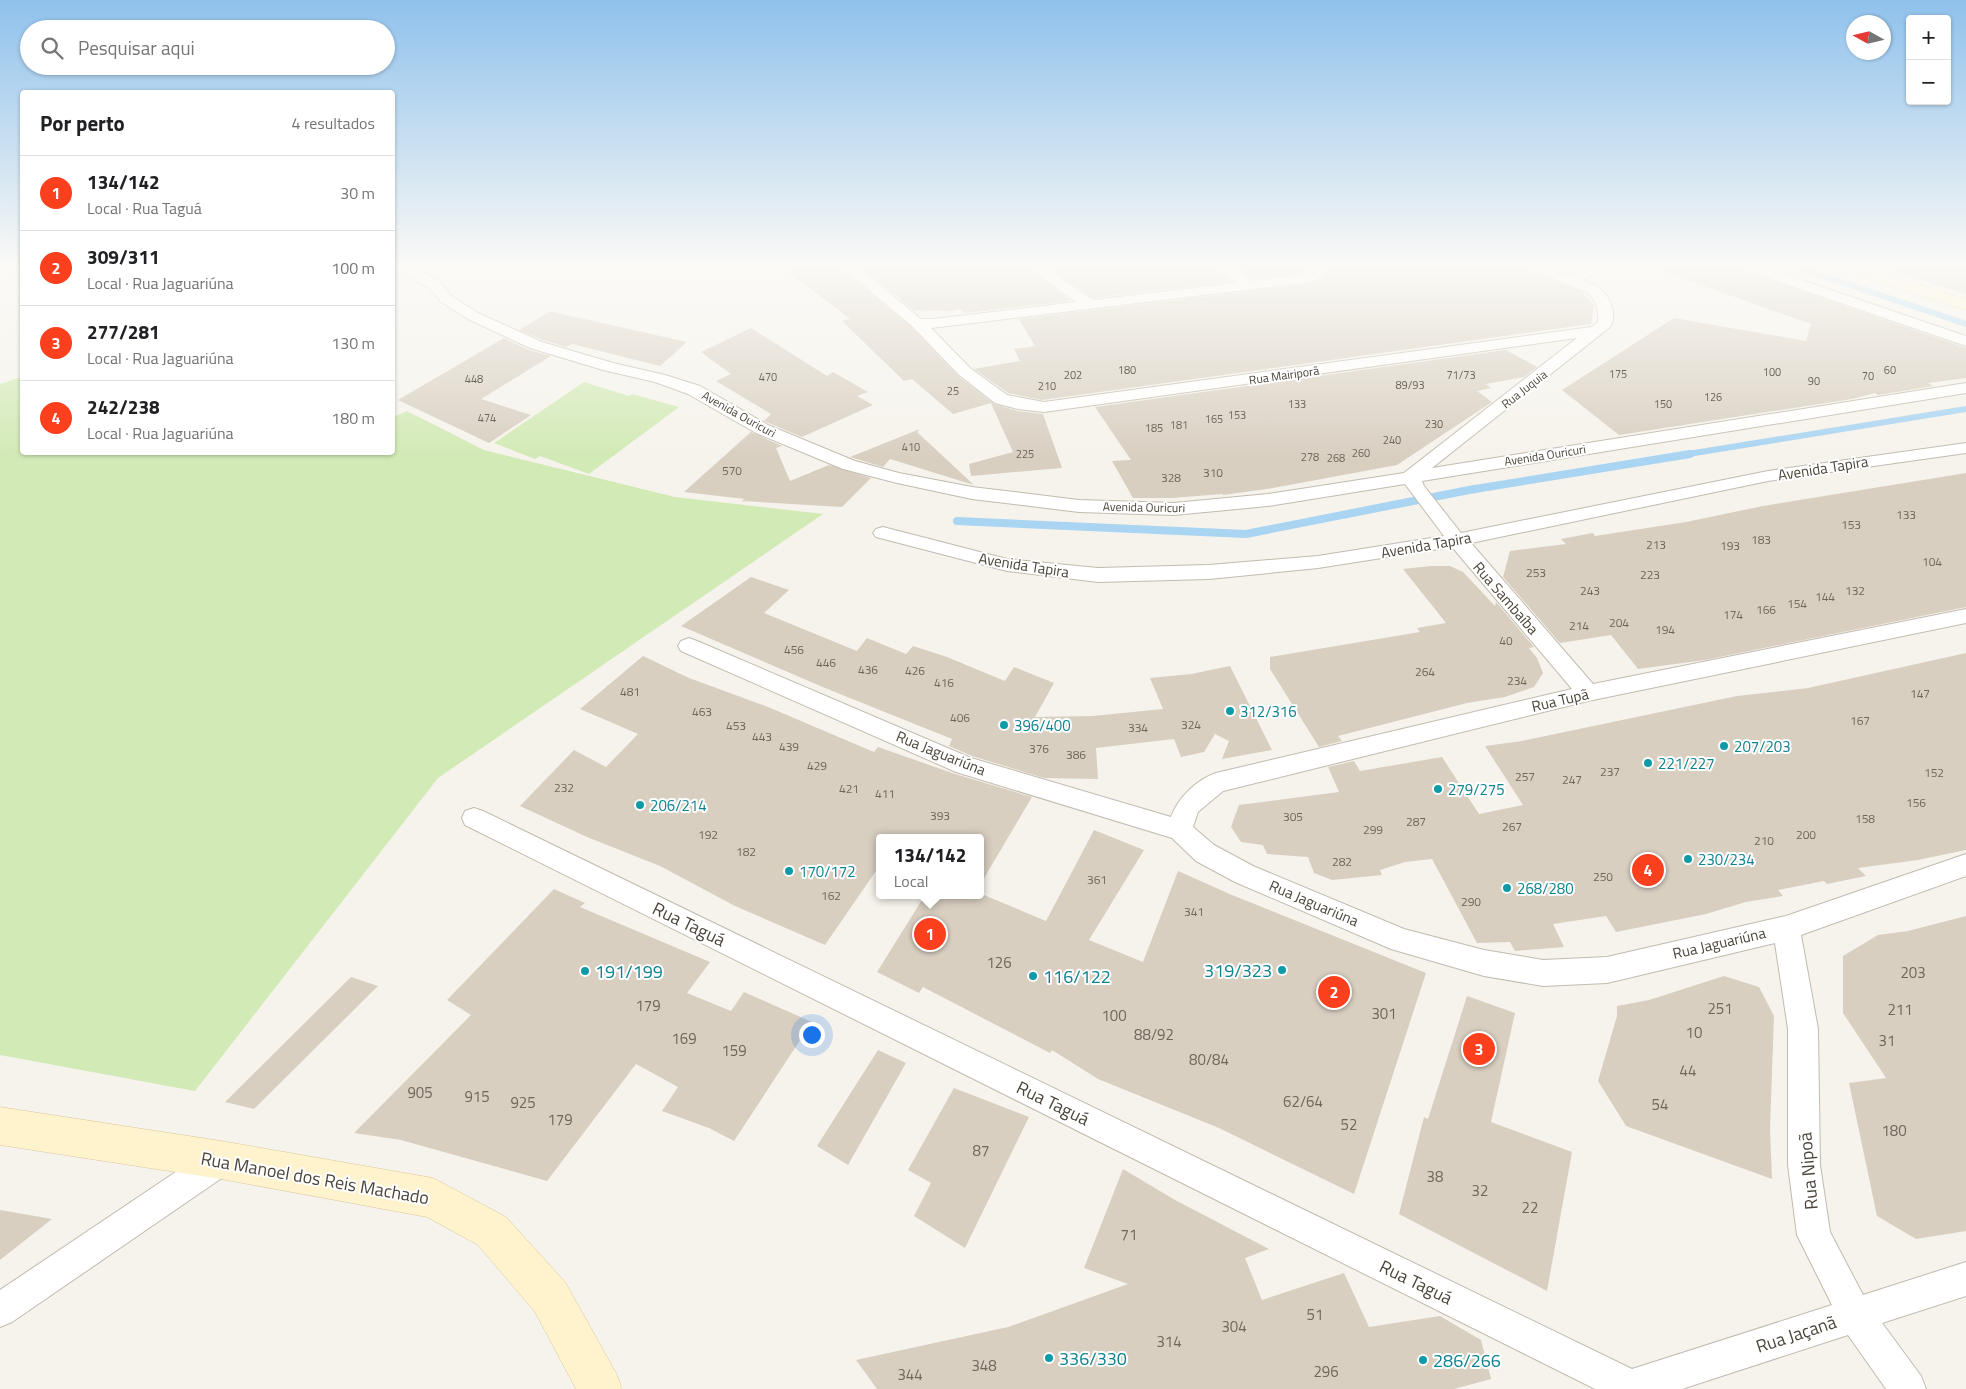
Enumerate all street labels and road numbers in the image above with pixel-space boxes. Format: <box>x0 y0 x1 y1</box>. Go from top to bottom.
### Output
street label: Rua Mairiporã <box>1248 361 1320 389</box>
street label: Rua Juquia <box>1497 365 1551 413</box>
street label: Avenida Ouricuri <box>698 386 780 442</box>
street label: Avenida Ouricuri <box>1503 439 1587 471</box>
street label: Avenida Tapira <box>1776 449 1870 487</box>
street label: Avenida Ouricuri <box>1103 497 1185 517</box>
street label: Avenida Tapira <box>1379 526 1473 564</box>
street label: Avenida Tapira <box>977 546 1071 584</box>
street label: Rua Sambaíba <box>1468 556 1545 640</box>
street label: Rua Tupã <box>1529 682 1591 718</box>
street label: Rua Jaguariúna <box>893 725 990 782</box>
street label: Rua Jaguariúna <box>1266 874 1363 932</box>
street label: Rua Taguá <box>648 895 730 953</box>
street label: Rua Jaguariúna <box>1670 921 1768 965</box>
street label: Rua Taguá <box>1012 1074 1094 1132</box>
street label: Rua Nipoã <box>1791 1131 1825 1211</box>
street label: Rua Manoel dos Reis Machado <box>199 1145 431 1211</box>
street label: Rua Taguá <box>1375 1253 1457 1311</box>
street label: Rua Jaçanã <box>1752 1308 1840 1360</box>

